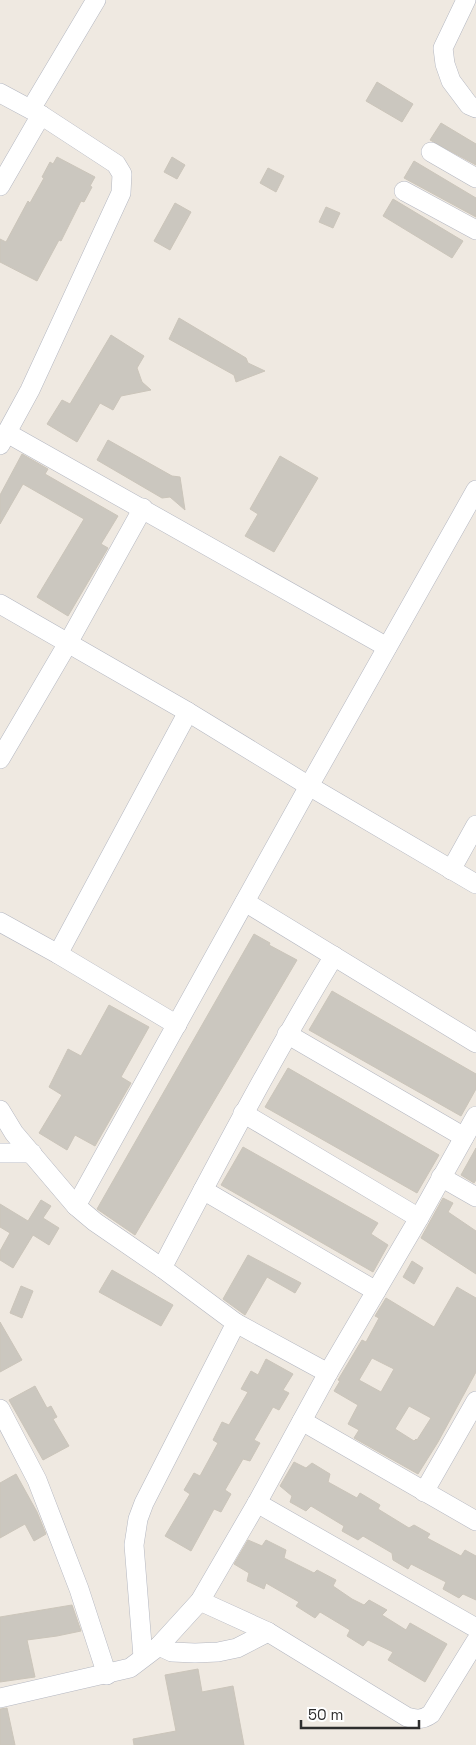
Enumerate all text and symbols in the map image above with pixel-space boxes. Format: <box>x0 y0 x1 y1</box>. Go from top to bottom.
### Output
scale bar <box>301 1698 418 1730</box>
text: 50 m <box>308 1705 343 1724</box>

